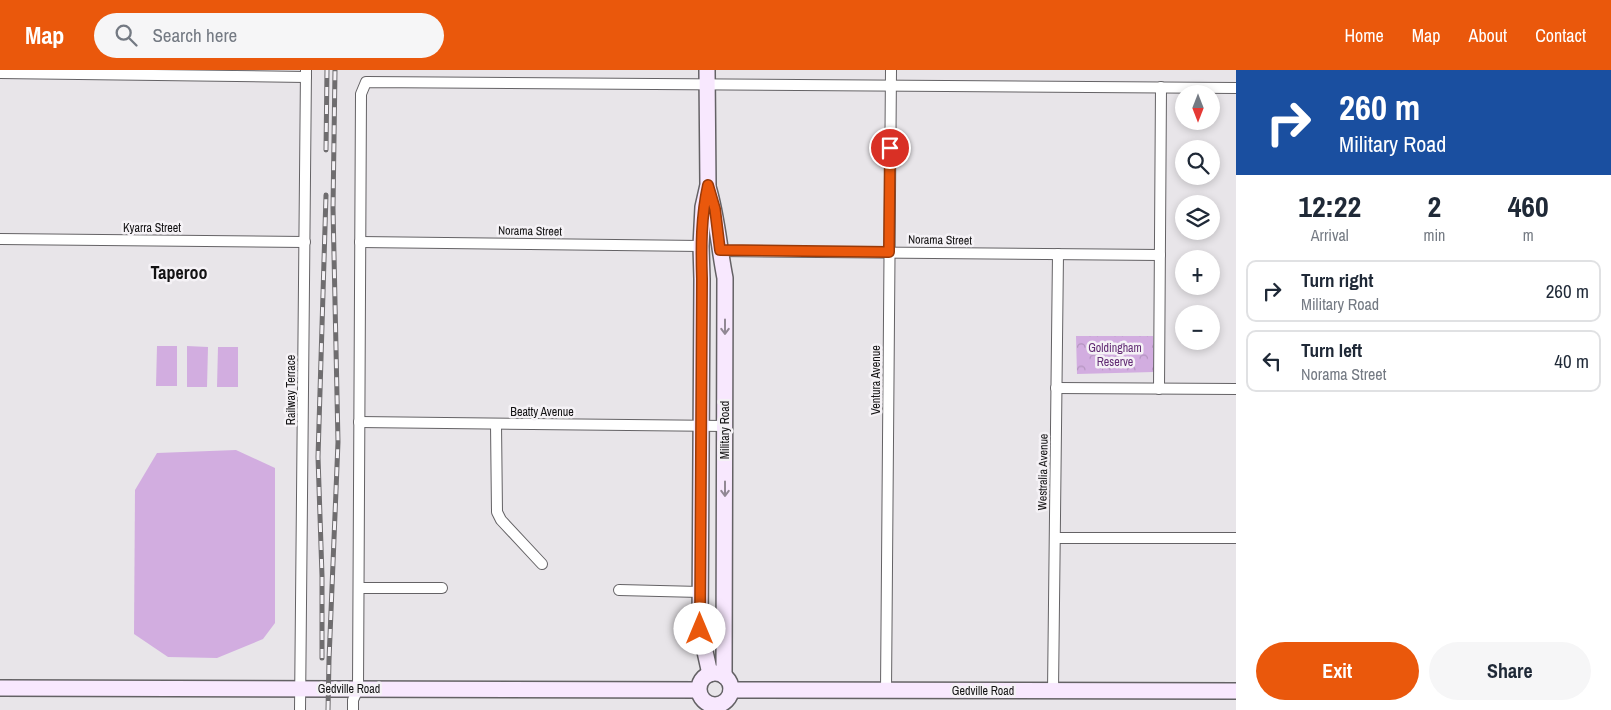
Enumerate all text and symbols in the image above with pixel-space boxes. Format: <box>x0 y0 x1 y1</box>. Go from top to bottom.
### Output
search box <box>94 13 444 58</box>
text: Map <box>25 19 64 51</box>
icon: search <box>112 21 140 49</box>
text: Search here <box>152 22 237 48</box>
text: Home <box>1344 23 1384 48</box>
text: Map <box>1412 23 1441 48</box>
text: About <box>1469 23 1507 48</box>
text: Contact <box>1535 23 1586 48</box>
text: 260 m <box>1339 84 1420 131</box>
north arrow <box>1175 85 1220 130</box>
map controls <box>1175 85 1220 350</box>
icon: right <box>1256 90 1321 155</box>
pin <box>869 127 911 169</box>
text: Military Road <box>1339 129 1446 159</box>
icon: arrive <box>876 134 904 162</box>
button: search <box>1175 140 1220 185</box>
text: 12:22 <box>1298 186 1361 226</box>
text: 2 <box>1428 186 1441 226</box>
text: 460 <box>1508 186 1549 226</box>
button: layers <box>1175 195 1220 240</box>
street label: Kyarra Street <box>123 220 181 236</box>
street label: Norama Street <box>498 222 562 240</box>
text: Arrival <box>1311 224 1349 246</box>
text: min <box>1423 224 1445 246</box>
text: m <box>1523 224 1534 246</box>
street label: Norama Street <box>908 231 972 249</box>
button: + <box>1175 250 1220 295</box>
district label: Taperoo <box>150 260 208 285</box>
text: Turn right <box>1301 267 1373 293</box>
icon: right <box>1258 277 1286 305</box>
text: 260 m <box>1546 278 1589 304</box>
text: Military Road <box>1301 293 1379 315</box>
button: − <box>1175 305 1220 350</box>
one-way arrow <box>720 318 730 335</box>
text: Turn left <box>1301 337 1362 363</box>
park label: Goldingham Reserve <box>1088 340 1142 370</box>
street label: Ventura Avenue <box>868 345 884 415</box>
icon: left <box>1258 347 1286 375</box>
text: 40 m <box>1554 348 1589 374</box>
street label: Railway Terrace <box>283 355 299 425</box>
text: Norama Street <box>1301 363 1386 385</box>
street label: Military Road <box>717 401 733 459</box>
street label: Beatty Avenue <box>510 404 574 420</box>
street label: Westralia Avenue <box>1034 433 1052 511</box>
one-way arrow <box>720 481 730 497</box>
position arrow <box>673 602 725 654</box>
button: Exit <box>1256 642 1419 700</box>
button: Share <box>1429 642 1591 700</box>
street label: Gedville Road <box>318 681 380 697</box>
street label: Gedville Road <box>952 683 1014 699</box>

